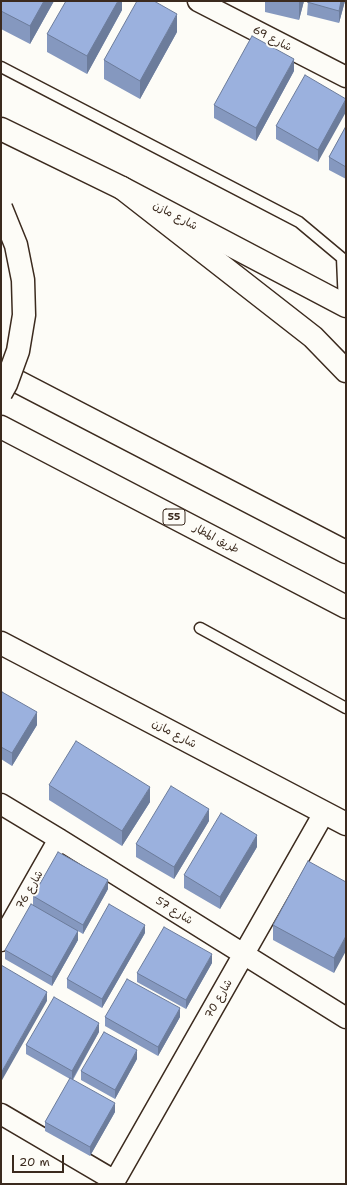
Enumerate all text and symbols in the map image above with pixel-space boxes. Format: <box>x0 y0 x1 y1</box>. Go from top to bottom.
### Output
street label: شارع 69 <box>250 24 294 54</box>
street label: شارع مازن <box>151 199 199 233</box>
road number: 55 <box>163 509 185 525</box>
street label: طريق المطار <box>191 521 241 557</box>
street label: شارع مازن <box>150 717 198 751</box>
street label: شارع 76 <box>14 868 46 912</box>
street label: شارع 57 <box>153 894 195 928</box>
street label: شارع 70 <box>203 977 235 1021</box>
scale bar <box>14 1147 66 1173</box>
text: 20 m <box>19 1154 50 1170</box>

